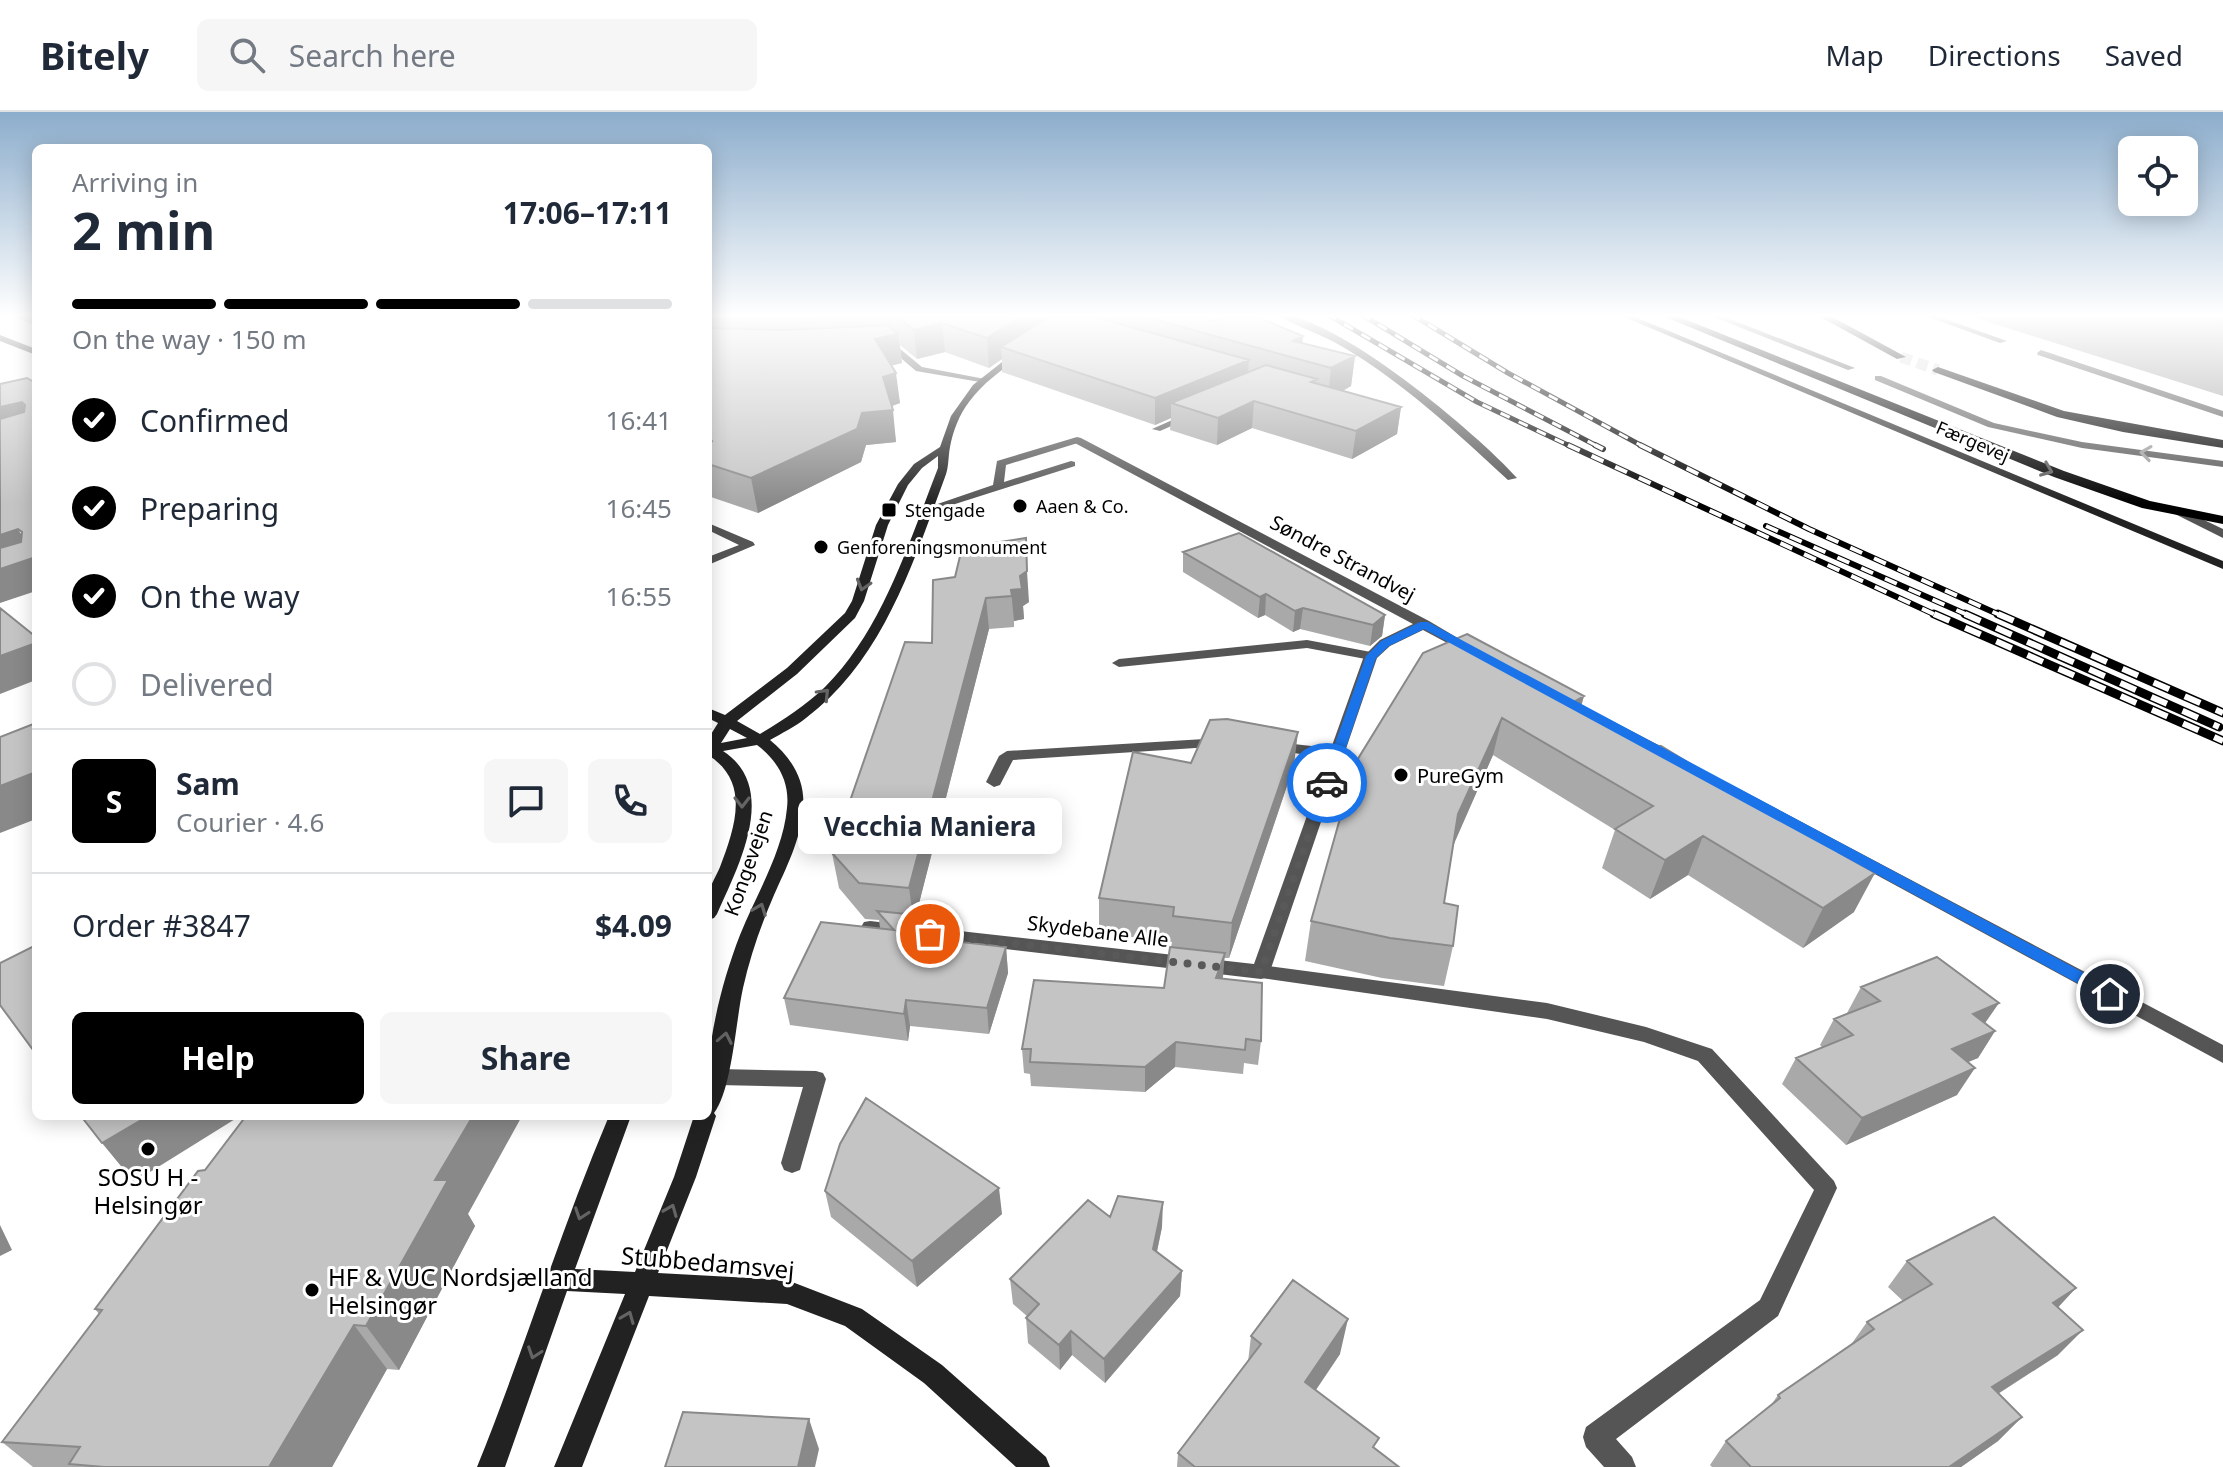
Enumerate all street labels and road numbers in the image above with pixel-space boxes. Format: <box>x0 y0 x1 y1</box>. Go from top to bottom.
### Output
street label: Færgevej <box>1933 415 2013 467</box>
street label: Søndre Strandvej <box>1266 508 1420 608</box>
street label: Kongevejen <box>717 806 779 920</box>
street label: Skydebane Alle <box>1026 909 1170 953</box>
street label: Stubbedamsvej <box>620 1238 796 1286</box>

